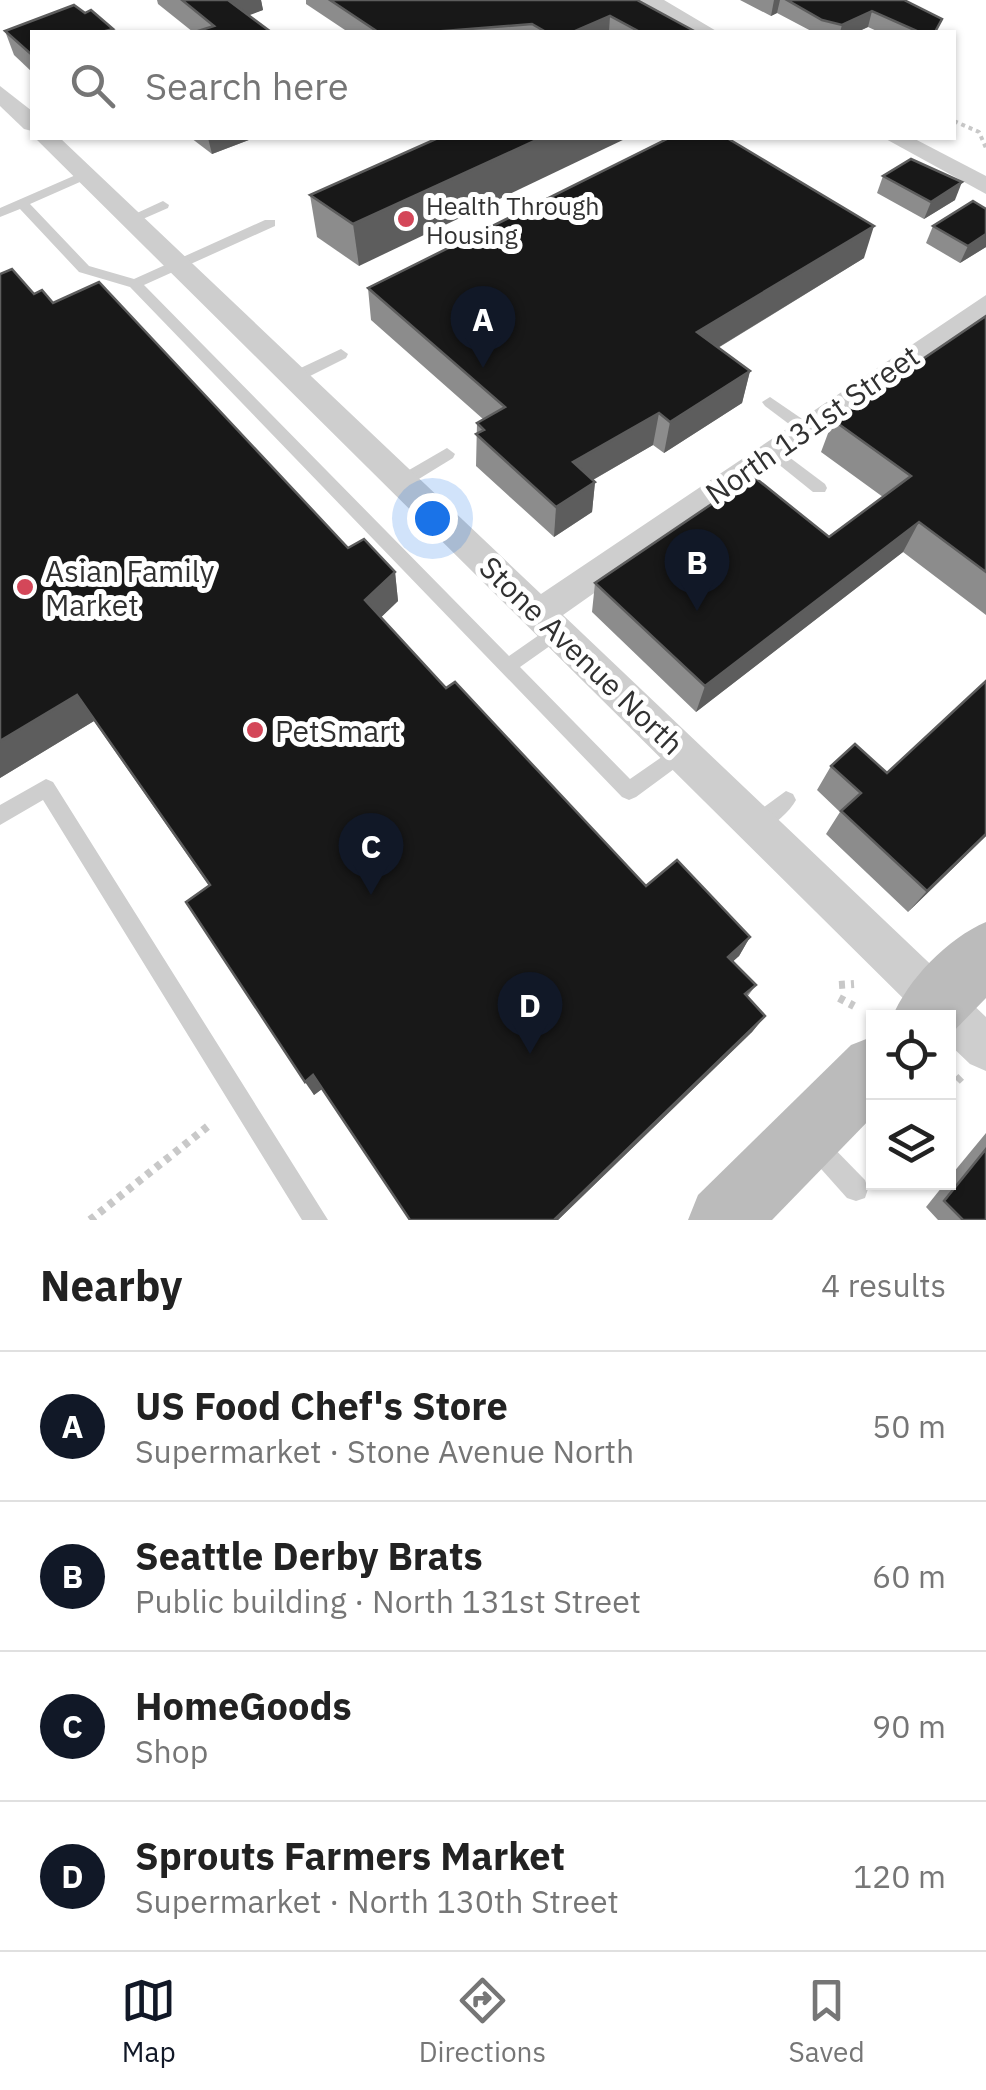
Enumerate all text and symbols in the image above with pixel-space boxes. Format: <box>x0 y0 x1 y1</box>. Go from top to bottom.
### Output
search box <box>30 30 956 140</box>
icon: search <box>65 58 120 113</box>
text: Search here <box>145 61 349 110</box>
place label: Health Through Housing <box>426 189 599 251</box>
marker: Health Through Housing <box>395 208 417 230</box>
pin: A <box>450 286 516 368</box>
street label: North 131st Street <box>698 336 926 512</box>
your location <box>407 493 458 544</box>
pin: B <box>664 528 730 611</box>
street label: Stone Avenue North <box>472 547 692 763</box>
place label: Asian Family Market <box>45 551 215 624</box>
marker: Asian Family Market <box>14 576 36 598</box>
place label: PetSmart <box>275 711 401 750</box>
marker: PetSmart <box>244 719 266 741</box>
pin: C <box>338 812 404 895</box>
pin: D <box>498 972 562 1054</box>
map controls <box>866 1010 956 1190</box>
button: locate <box>866 1010 956 1100</box>
button: layers <box>866 1100 956 1190</box>
text: Nearby <box>40 1258 182 1313</box>
text: 4 results <box>821 1264 946 1306</box>
text: US Food Chef's Store <box>135 1381 508 1430</box>
text: A <box>62 1405 83 1447</box>
text: 50 m <box>872 1405 946 1447</box>
text: Supermarket · Stone Avenue North <box>135 1430 634 1472</box>
text: Seattle Derby Brats <box>135 1531 483 1580</box>
text: B <box>62 1555 83 1597</box>
text: 60 m <box>872 1555 946 1597</box>
text: Public building · North 131st Street <box>135 1580 641 1622</box>
text: HomeGoods <box>135 1681 352 1730</box>
text: C <box>62 1705 83 1747</box>
text: 90 m <box>872 1705 946 1747</box>
text: Shop <box>135 1730 208 1772</box>
text: Sprouts Farmers Market <box>135 1831 565 1880</box>
text: D <box>61 1855 84 1897</box>
text: 120 m <box>853 1855 946 1897</box>
text: Supermarket · North 130th Street <box>135 1880 619 1922</box>
tab: Map <box>121 1973 176 2070</box>
tab: Directions <box>419 1973 546 2070</box>
tab: Saved <box>789 1973 865 2070</box>

